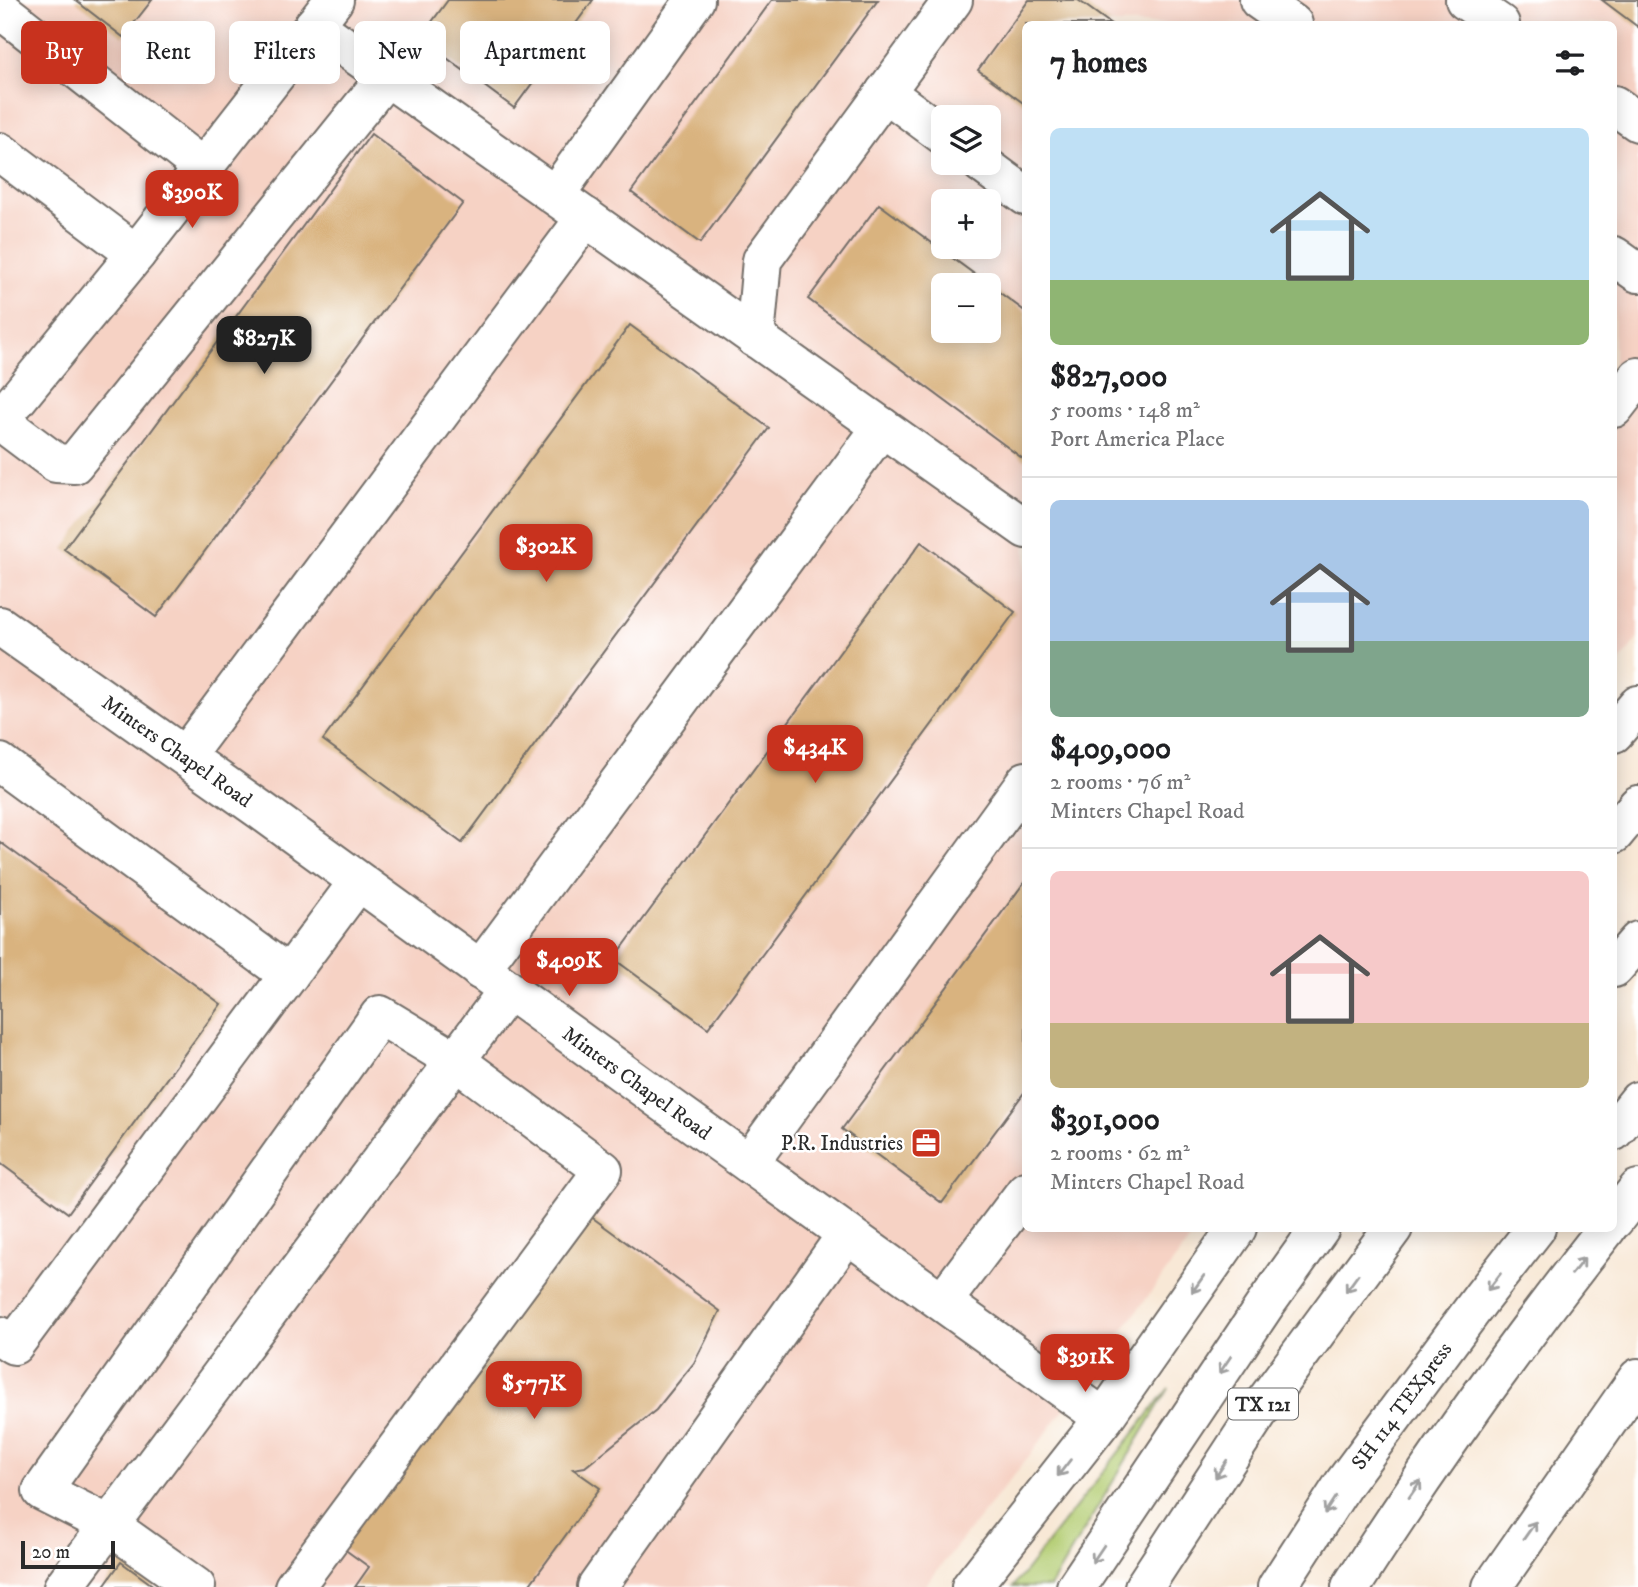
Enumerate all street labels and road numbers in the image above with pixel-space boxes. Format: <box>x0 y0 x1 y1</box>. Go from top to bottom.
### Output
street label: Minters Chapel Road <box>97 690 257 814</box>
street label: Minters Chapel Road <box>557 1021 717 1147</box>
street label: SH 114 TEXpress <box>1346 1337 1458 1475</box>
road number: TX 121 <box>1228 1388 1298 1420</box>

